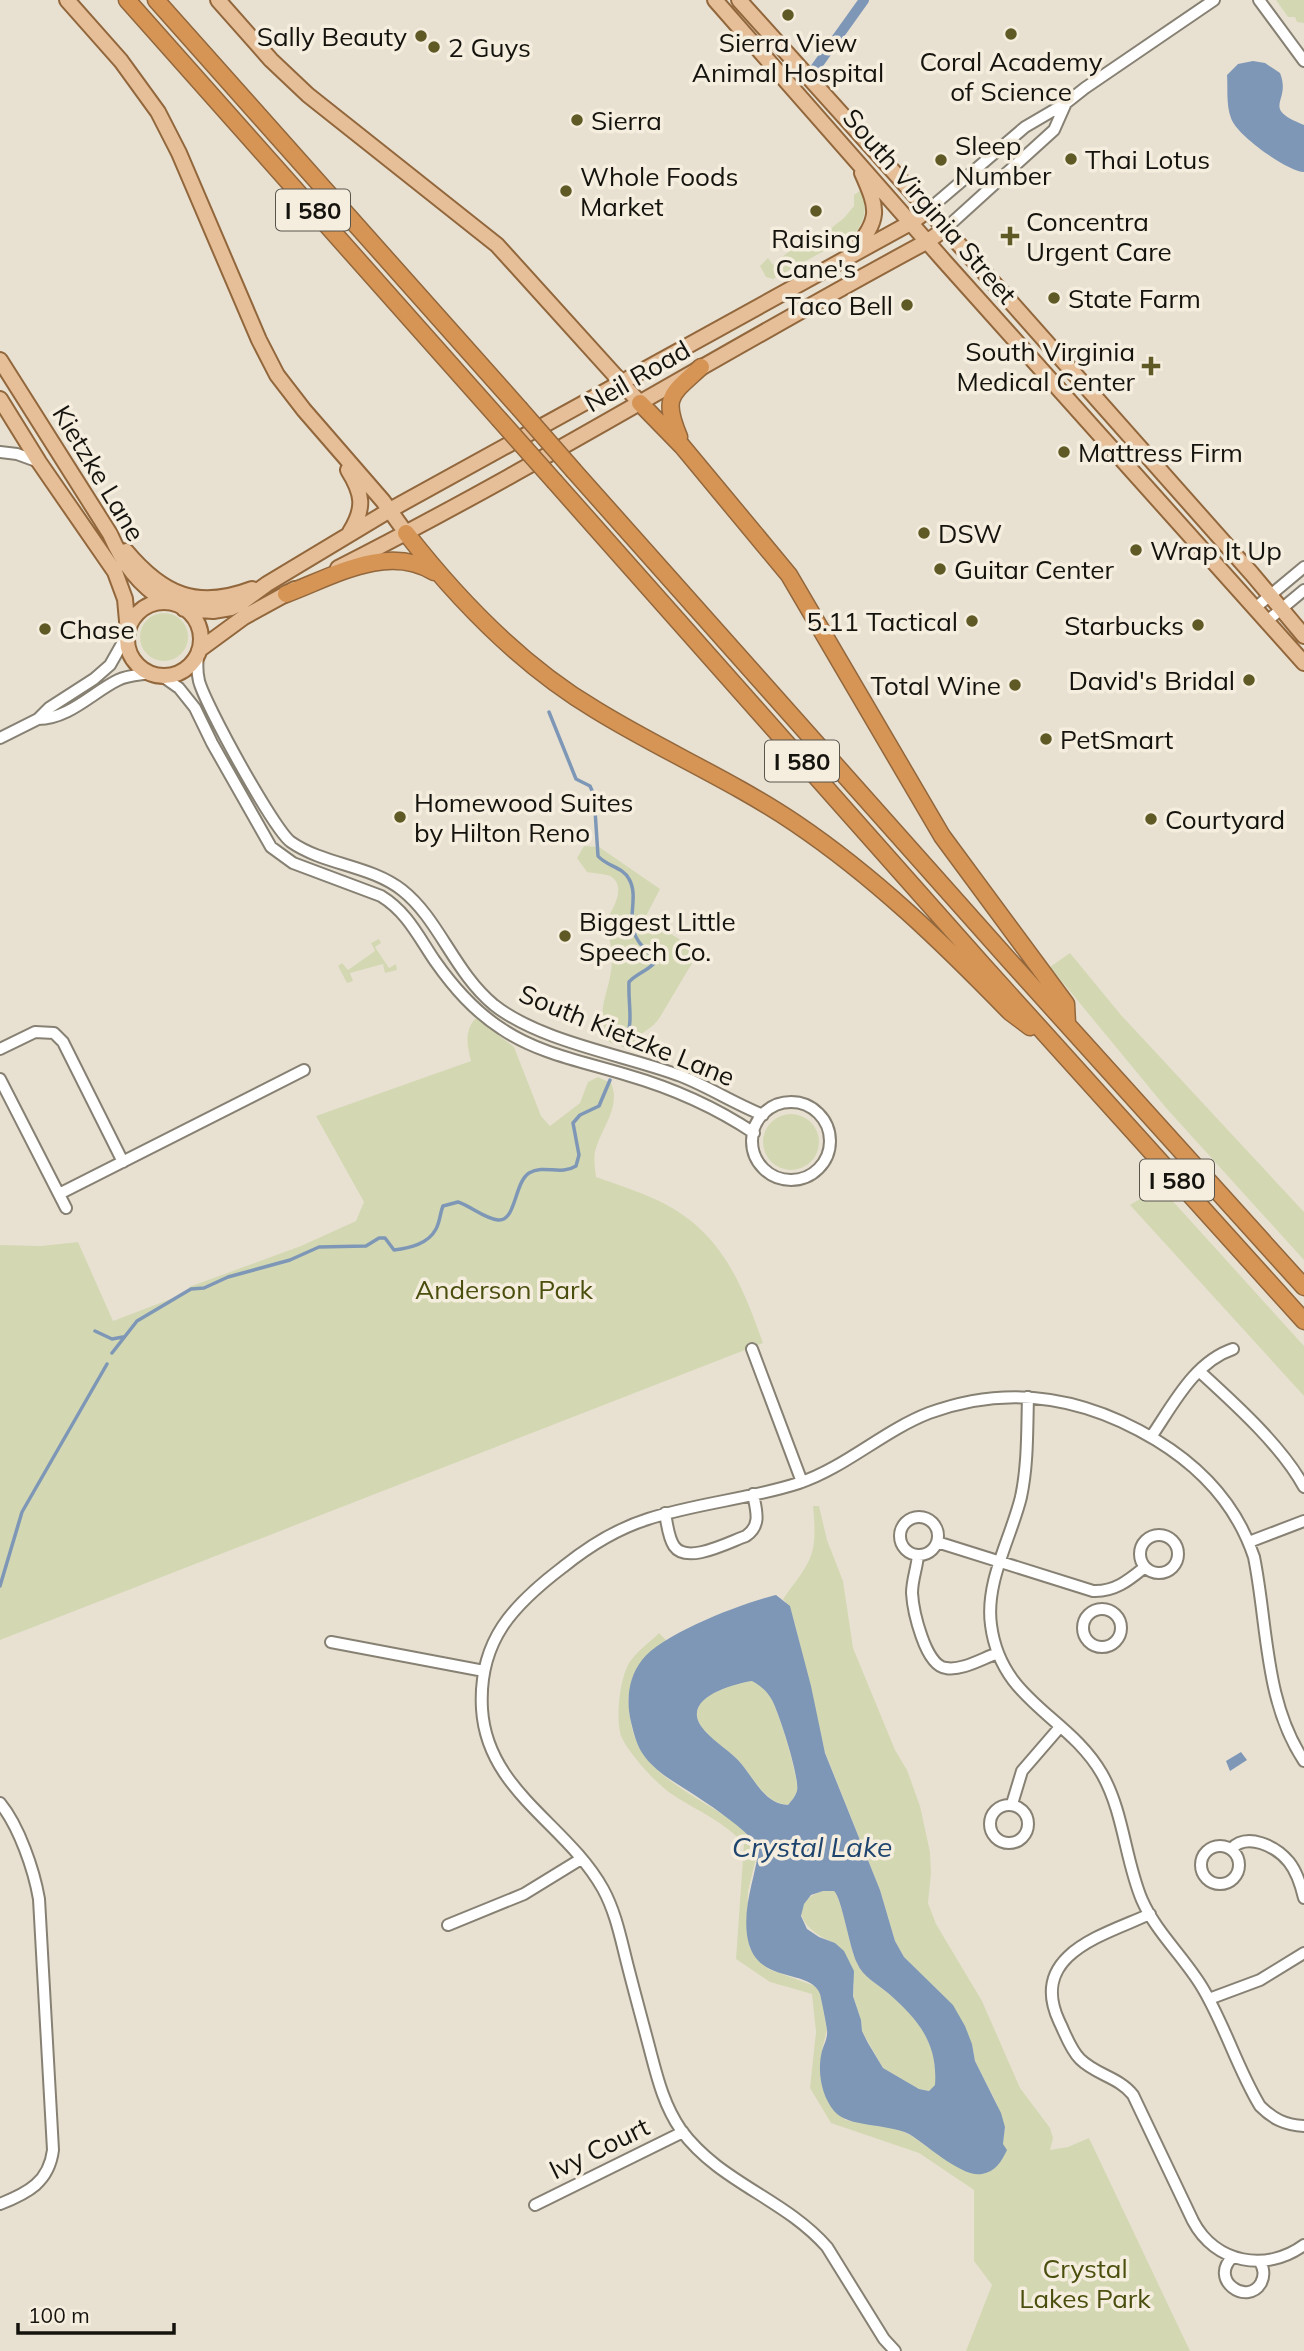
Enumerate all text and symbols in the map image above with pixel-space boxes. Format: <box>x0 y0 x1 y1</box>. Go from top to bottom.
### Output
marker: Sierra View Animal Hospital <box>780 7 796 23</box>
place label: Sally Beauty <box>257 20 407 53</box>
place label: Sierra View Animal Hospital <box>692 26 884 89</box>
marker: Coral Academy of Science <box>1003 26 1019 42</box>
marker: Sally Beauty <box>413 28 429 44</box>
place label: 2 Guys <box>448 31 531 64</box>
marker: 2 Guys <box>426 39 442 55</box>
place label: Coral Academy of Science <box>919 45 1103 108</box>
street label: South Virginia Street <box>836 101 1024 311</box>
place label: Sierra <box>591 104 662 137</box>
marker: Sierra <box>569 112 585 128</box>
place label: Sleep Number <box>955 129 1052 192</box>
place label: Thai Lotus <box>1085 143 1210 176</box>
marker: Thai Lotus <box>1063 151 1079 167</box>
marker: Sleep Number <box>933 152 949 168</box>
place label: Whole Foods Market <box>580 160 738 223</box>
marker: Whole Foods Market <box>558 183 574 199</box>
road number: I 580 <box>276 190 350 230</box>
marker: Raising Cane's <box>808 203 824 219</box>
place label: Concentra Urgent Care <box>1026 205 1172 268</box>
place label: Raising Cane's <box>771 222 861 285</box>
marker: Concentra Urgent Care <box>1000 226 1020 246</box>
place label: State Farm <box>1068 282 1201 315</box>
place label: Taco Bell <box>785 289 893 322</box>
marker: State Farm <box>1046 290 1062 306</box>
marker: Taco Bell <box>899 297 915 313</box>
street label: Neil Road <box>578 333 696 419</box>
place label: South Virginia Medical Center <box>957 335 1136 398</box>
marker: South Virginia Medical Center <box>1141 356 1161 376</box>
street label: Kietzke Lane <box>46 399 152 547</box>
place label: Mattress Firm <box>1078 436 1243 469</box>
marker: Mattress Firm <box>1056 444 1072 460</box>
place label: DSW <box>938 517 1002 550</box>
marker: DSW <box>916 525 932 541</box>
place label: Wrap It Up <box>1150 534 1282 567</box>
marker: Wrap It Up <box>1128 542 1144 558</box>
place label: Guitar Center <box>954 553 1114 586</box>
marker: Guitar Center <box>932 561 948 577</box>
place label: 5.11 Tactical <box>806 605 958 638</box>
place label: Starbucks <box>1064 609 1184 642</box>
place label: Chase <box>59 613 135 646</box>
marker: 5.11 Tactical <box>964 613 980 629</box>
marker: Starbucks <box>1190 617 1206 633</box>
marker: Chase <box>37 621 53 637</box>
place label: David's Bridal <box>1068 664 1235 697</box>
place label: Total Wine <box>870 669 1001 702</box>
marker: David's Bridal <box>1241 672 1257 688</box>
marker: Total Wine <box>1007 677 1023 693</box>
place label: PetSmart <box>1060 723 1173 756</box>
marker: PetSmart <box>1038 731 1054 747</box>
road number: I 580 <box>765 740 839 782</box>
place label: Homewood Suites by Hilton Reno <box>414 786 633 849</box>
place label: Courtyard <box>1165 803 1285 836</box>
marker: Homewood Suites by Hilton Reno <box>392 809 408 825</box>
marker: Courtyard <box>1143 811 1159 827</box>
place label: Biggest Little Speech Co. <box>579 905 736 968</box>
marker: Biggest Little Speech Co. <box>557 928 573 944</box>
street label: South Kietzke Lane <box>514 977 740 1093</box>
road number: I 580 <box>1140 1160 1214 1200</box>
park label: Anderson Park <box>415 1273 594 1306</box>
water label: Crystal Lake <box>732 1829 892 1864</box>
street label: Ivy Court <box>544 2110 654 2186</box>
park label: Crystal Lakes Park <box>1019 2252 1151 2315</box>
scale bar <box>18 2292 173 2336</box>
text: 100 m <box>28 2302 90 2328</box>

